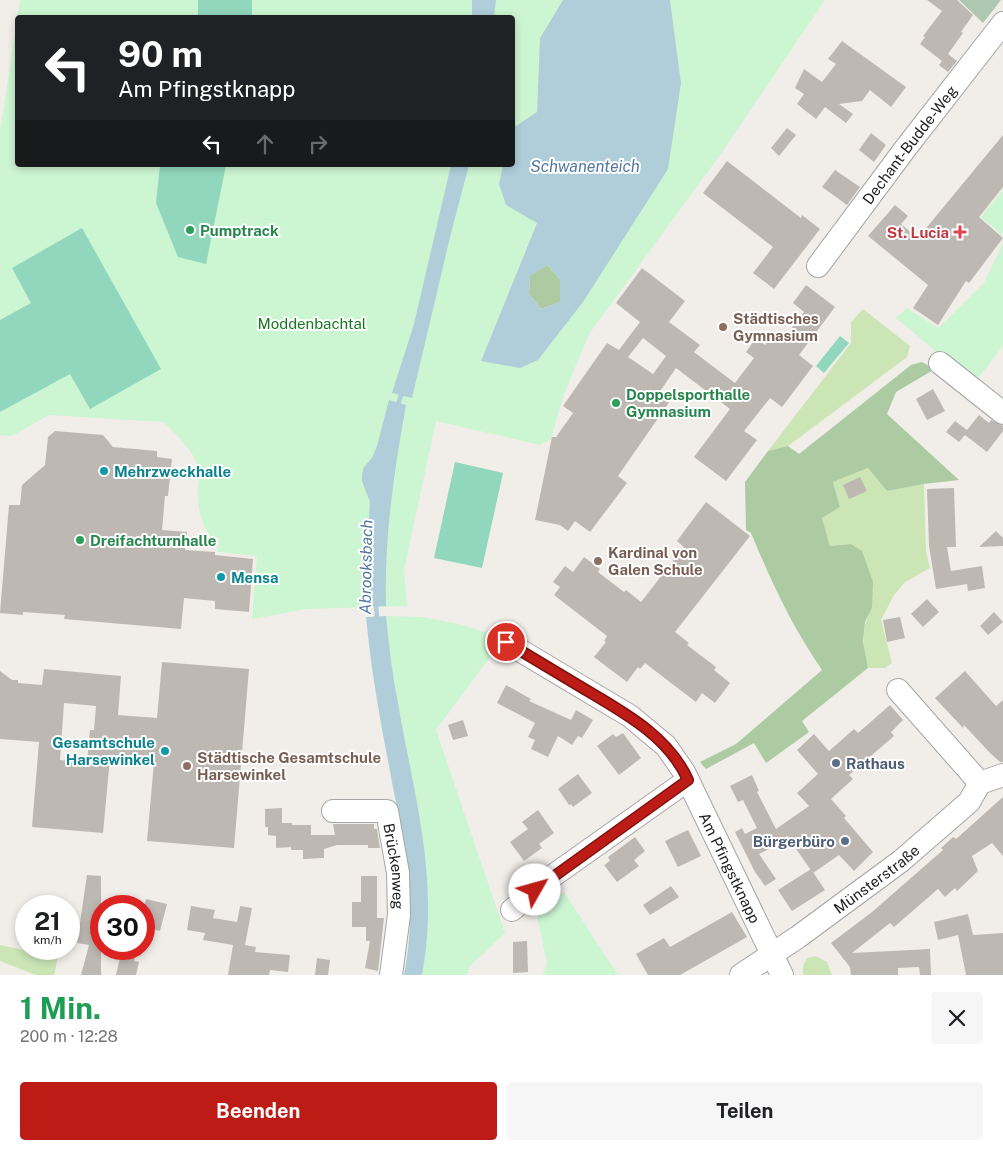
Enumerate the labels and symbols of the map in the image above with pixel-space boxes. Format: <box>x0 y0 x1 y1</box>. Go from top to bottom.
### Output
street label: Dechant-Budde-Weg <box>859 82 960 207</box>
water label: Schwanenteich <box>530 157 640 176</box>
place label: Pumptrack <box>200 222 279 239</box>
marker: Pumptrack <box>184 224 196 236</box>
place label: St. Lucia <box>887 224 949 241</box>
marker: St. Lucia <box>953 225 967 239</box>
place label: Städtisches Gymnasium <box>733 310 819 344</box>
park label: Moddenbachtal <box>258 315 366 332</box>
marker: Städtisches Gymnasium <box>717 321 729 333</box>
place label: Doppelsporthalle Gymnasium <box>626 386 750 420</box>
marker: Doppelsporthalle Gymnasium <box>610 397 622 409</box>
place label: Mehrzweckhalle <box>114 463 231 480</box>
marker: Mehrzweckhalle <box>98 465 110 477</box>
water label: Abrooksbach <box>356 519 376 615</box>
place label: Dreifachturnhalle <box>90 532 216 549</box>
marker: Dreifachturnhalle <box>74 534 86 546</box>
place label: Kardinal von Galen Schule <box>608 544 703 578</box>
marker: Kardinal von Galen Schule <box>592 555 604 567</box>
place label: Mensa <box>231 569 278 586</box>
marker: Mensa <box>215 571 227 583</box>
pin <box>485 621 527 663</box>
place label: Gesamtschule Harsewinkel <box>52 734 155 768</box>
marker: Gesamtschule Harsewinkel <box>159 745 171 757</box>
place label: Städtische Gesamtschule Harsewinkel <box>197 749 381 783</box>
place label: Rathaus <box>846 755 905 772</box>
marker: Rathaus <box>830 757 842 769</box>
marker: Städtische Gesamtschule Harsewinkel <box>181 760 193 772</box>
street label: Am Pfingstknapp <box>696 809 764 926</box>
street label: Brückenweg <box>381 822 407 910</box>
place label: Bürgerbüro <box>753 833 835 850</box>
marker: Bürgerbüro <box>839 835 851 847</box>
street label: Münsterstraße <box>830 841 922 916</box>
position arrow <box>508 863 560 915</box>
speed limit sign: 30 <box>90 895 155 960</box>

